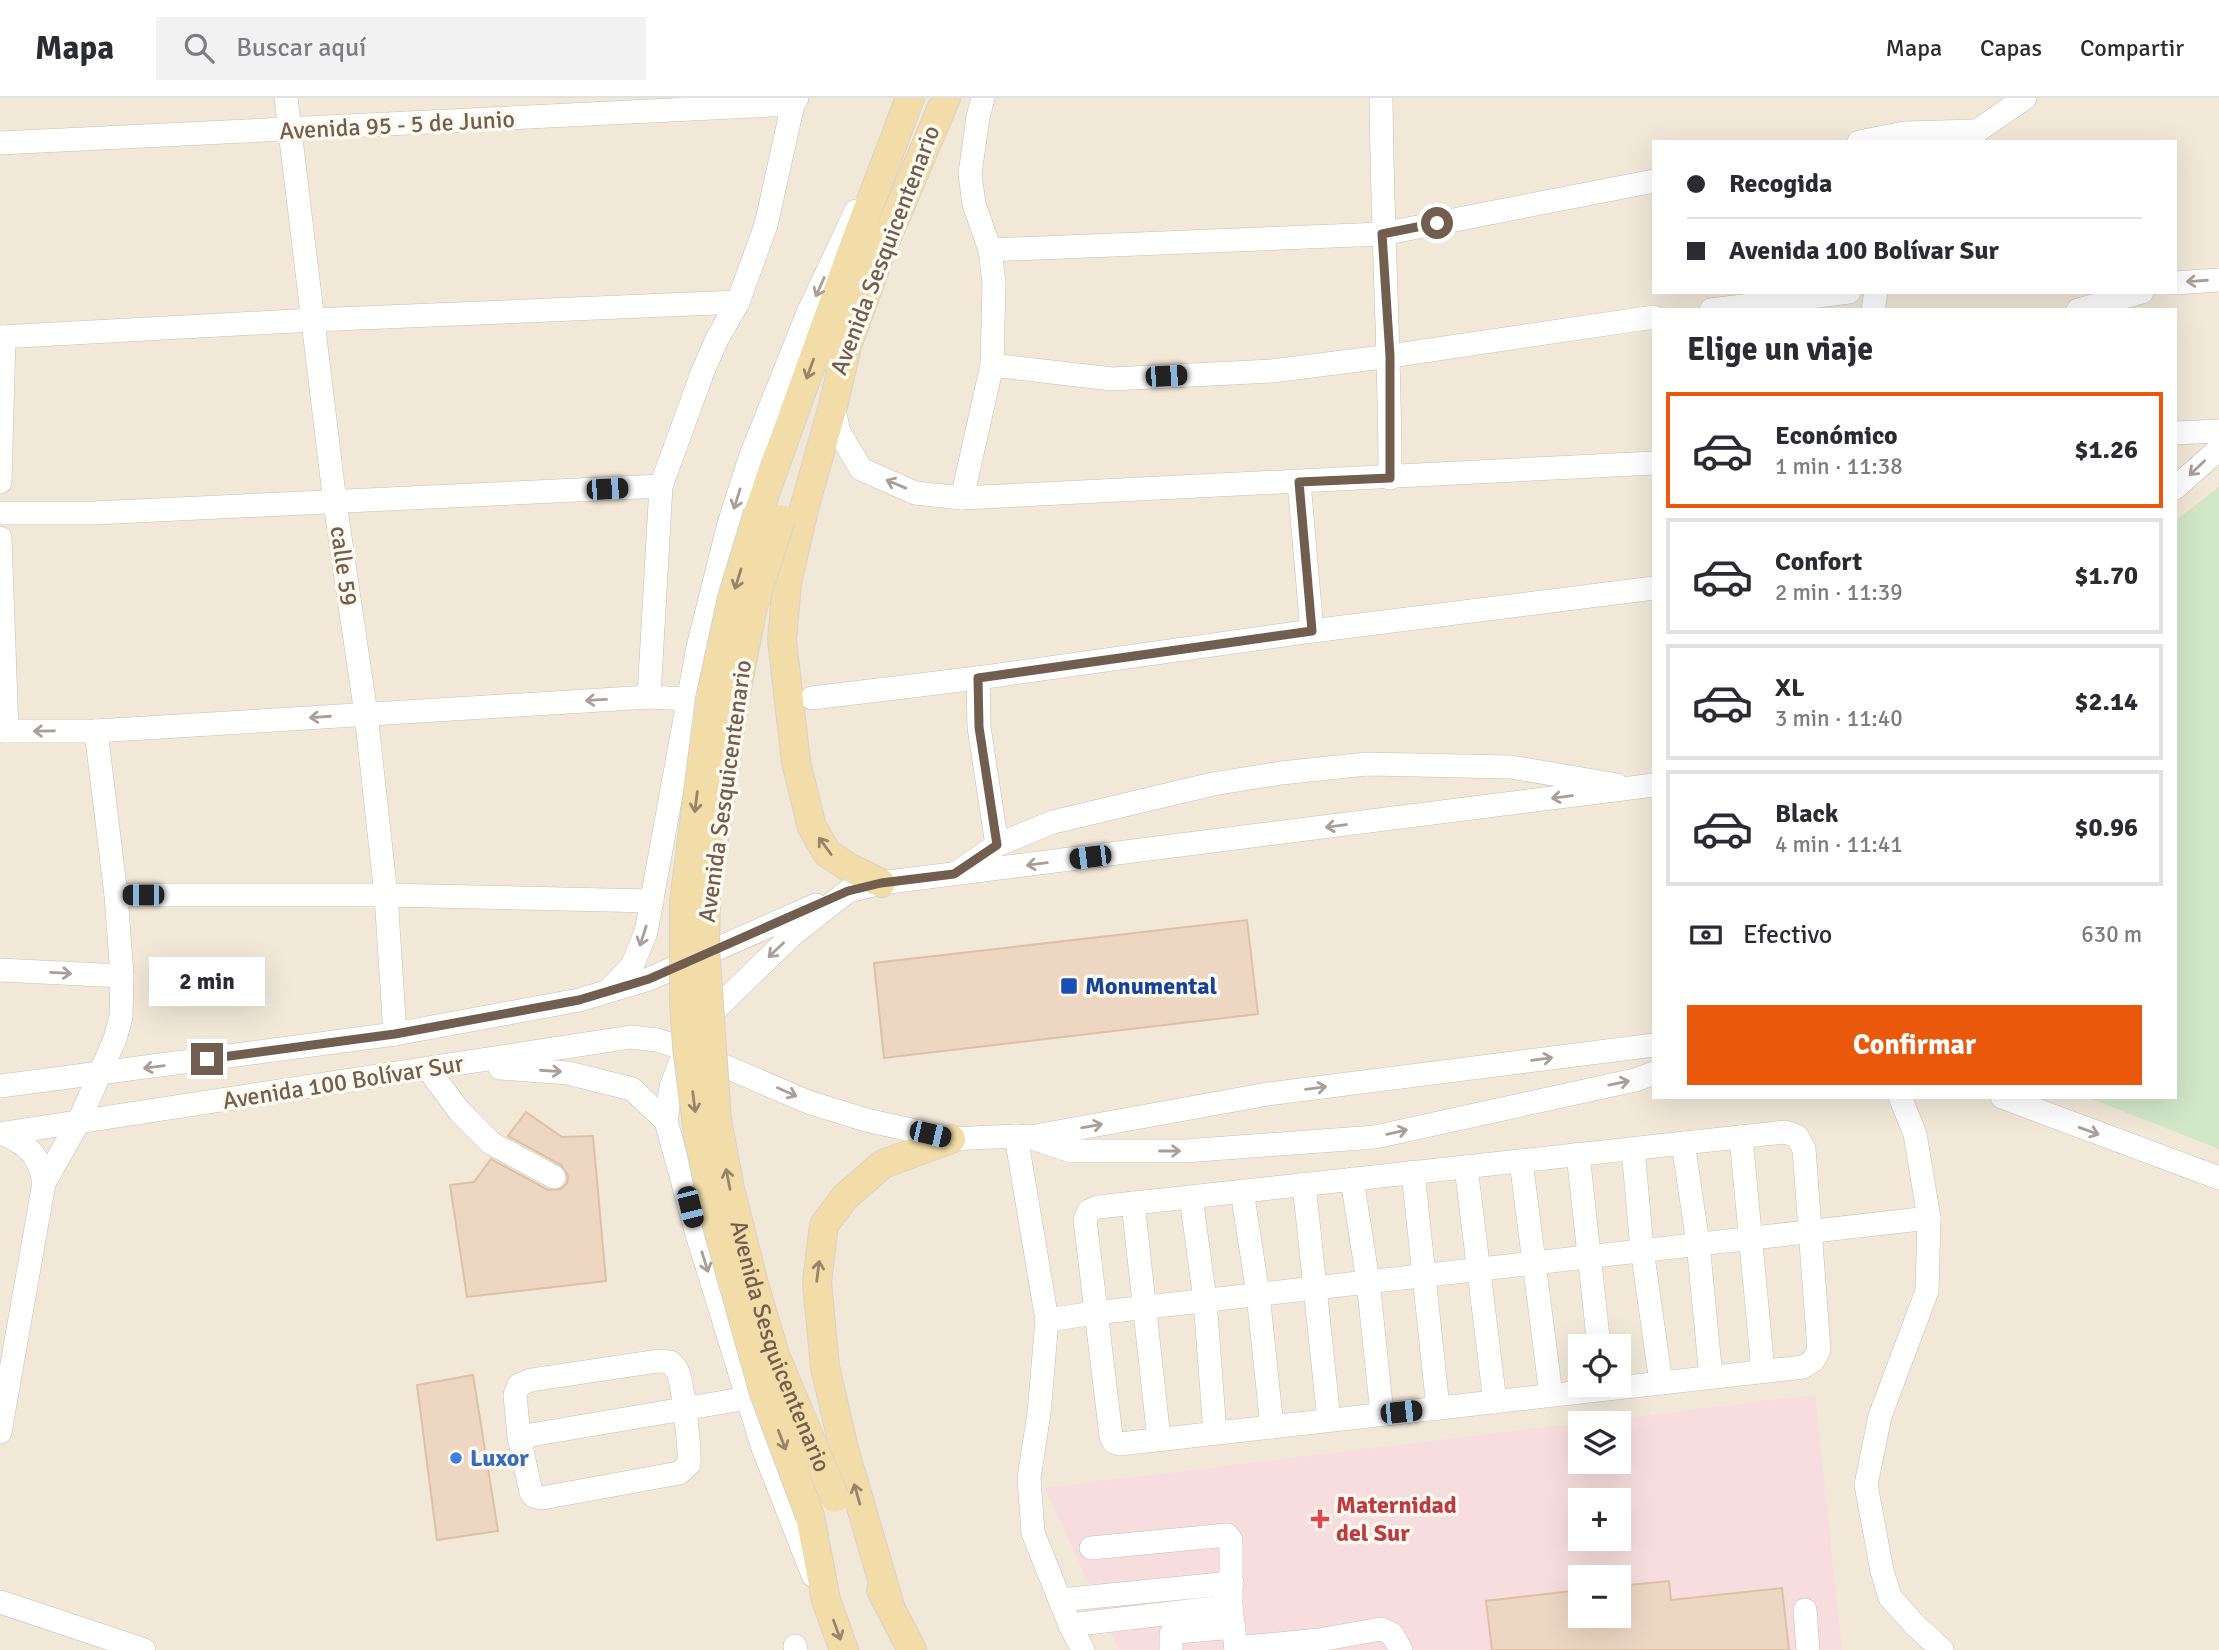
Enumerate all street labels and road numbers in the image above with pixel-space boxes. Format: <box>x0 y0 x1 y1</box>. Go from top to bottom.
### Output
street label: Avenida 95 - 5 de Junio <box>278 104 516 146</box>
street label: Avenida Sesquicentenario <box>824 121 946 379</box>
street label: calle 59 <box>324 524 364 608</box>
street label: Avenida Sesquicentenario <box>692 658 758 924</box>
street label: Avenida 100 Bolívar Sur <box>220 1048 466 1116</box>
street label: Avenida Sesquicentenario <box>723 1217 837 1477</box>

